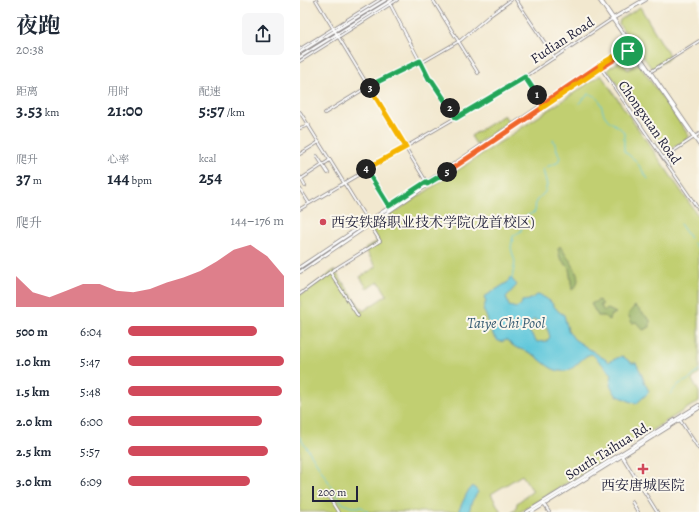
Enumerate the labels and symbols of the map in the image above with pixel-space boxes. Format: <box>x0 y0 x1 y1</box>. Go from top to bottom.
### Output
street label: Fudian Road <box>527 12 598 68</box>
pin <box>611 34 645 68</box>
street label: Chongxuan Road <box>614 77 686 168</box>
pin: 3 <box>360 78 380 98</box>
pin: 1 <box>527 85 547 105</box>
pin: 2 <box>440 98 460 118</box>
pin: 4 <box>356 159 376 179</box>
pin: 5 <box>437 162 457 182</box>
place label: 西安铁路职业技术学院(龙首校区) <box>331 213 535 232</box>
marker: 西安铁路职业技术学院(龙首校区) <box>318 217 328 227</box>
water label: Taiye Chi Pool <box>467 313 545 333</box>
street label: South Taihua Rd. <box>562 416 655 485</box>
marker: 西安唐城医院 <box>637 463 649 475</box>
place label: 西安唐城医院 <box>601 476 685 495</box>
scale bar <box>312 484 358 503</box>

